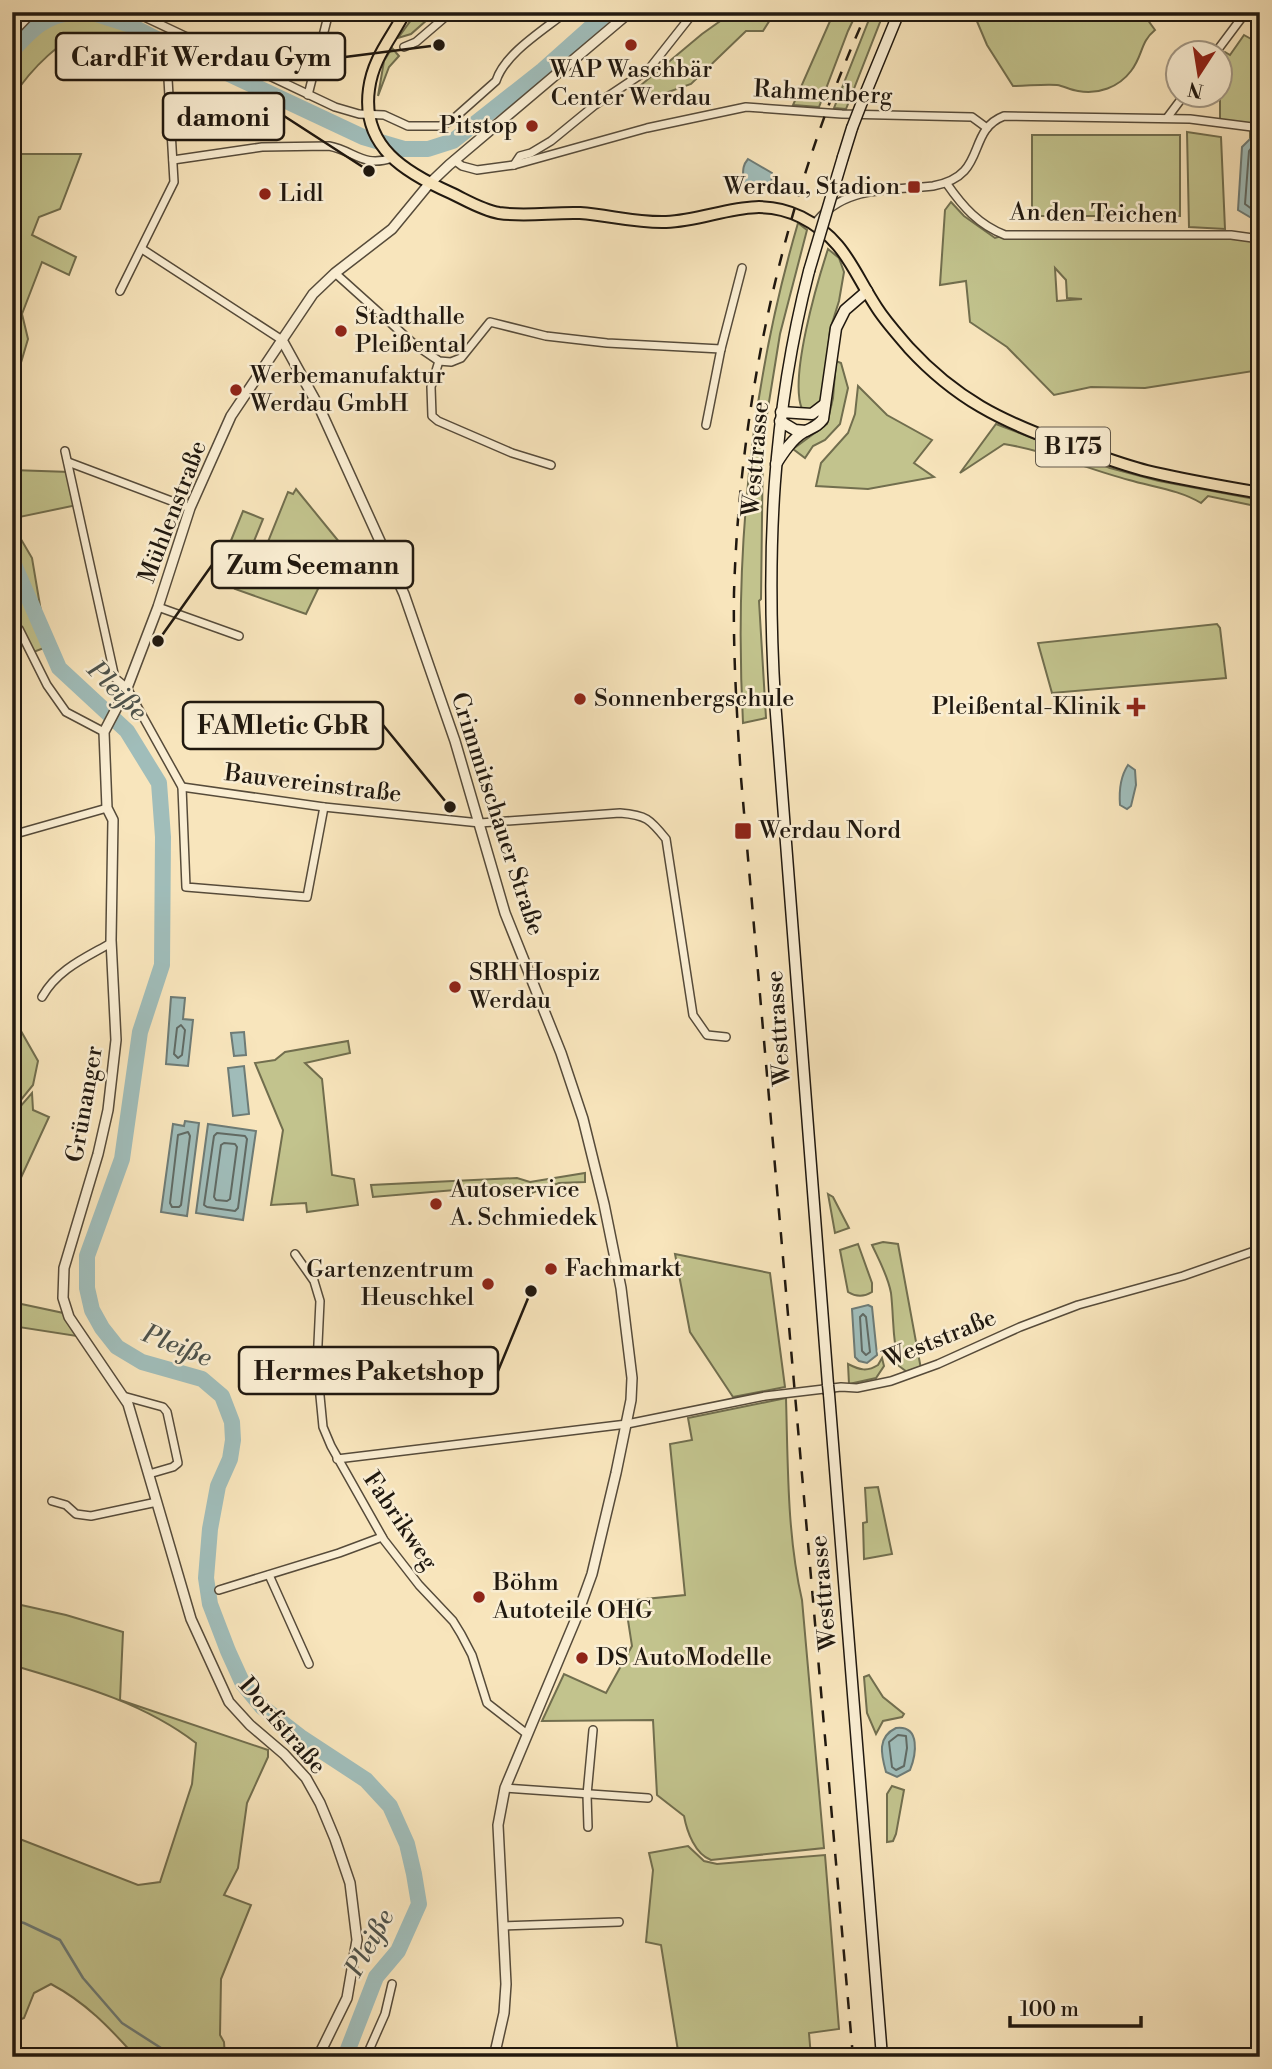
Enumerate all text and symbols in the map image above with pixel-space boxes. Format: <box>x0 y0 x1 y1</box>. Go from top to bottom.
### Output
callout: CardFit Werdau Gym <box>56 33 345 80</box>
marker: WAP Waschbär Center Werdau <box>623 37 639 53</box>
north arrow <box>1164 38 1234 108</box>
text: CardFit Werdau Gym <box>71 42 331 74</box>
place label: WAP Waschbär Center Werdau <box>549 55 712 113</box>
street label: Rahmenberg <box>753 74 894 112</box>
text: N <box>1186 76 1206 103</box>
callout: damoni <box>163 93 284 140</box>
text: damoni <box>176 102 270 134</box>
place label: Pitstop <box>439 111 518 141</box>
marker: Pitstop <box>524 118 540 134</box>
place label: Werdau, Stadion <box>722 172 900 202</box>
place label: Lidl <box>279 179 324 209</box>
marker: Werdau, Stadion <box>906 179 922 195</box>
marker: Lidl <box>257 186 273 202</box>
street label: An den Teichen <box>1009 198 1178 230</box>
place label: Stadthalle Pleißental <box>355 302 467 360</box>
marker: Stadthalle Pleißental <box>333 323 349 339</box>
place label: Werbemanufaktur Werdau GmbH <box>249 361 445 419</box>
marker: Werbemanufaktur Werdau GmbH <box>228 382 244 398</box>
street label: Westtrasse <box>736 400 776 519</box>
road number: B 175 <box>1036 428 1110 466</box>
street label: Mühlenstraße <box>132 437 214 587</box>
callout: Zum Seemann <box>212 541 413 588</box>
text: Zum Seemann <box>227 550 399 582</box>
water label: Pleiße <box>80 654 154 728</box>
place label: Sonnenbergschule <box>594 684 794 714</box>
street label: Crimmitschauer Straße <box>444 689 550 939</box>
marker: Sonnenbergschule <box>572 691 588 707</box>
place label: Pleißental-Klinik <box>932 692 1121 722</box>
marker: Pleißental-Klinik <box>1126 697 1146 717</box>
callout: FAMletic GbR <box>183 702 383 749</box>
text: FAMletic GbR <box>197 710 370 742</box>
street label: Bauvereinstraße <box>222 758 403 810</box>
place label: Werdau Nord <box>758 816 901 846</box>
marker: Werdau Nord <box>733 821 753 841</box>
place label: SRH Hospiz Werdau <box>468 958 600 1016</box>
street label: Westtrasse <box>760 969 798 1088</box>
marker: SRH Hospiz Werdau <box>447 979 463 995</box>
street label: Grünanger <box>60 1043 110 1165</box>
place label: Autoservice A. Schmiedek <box>449 1175 598 1233</box>
marker: Autoservice A. Schmiedek <box>428 1196 444 1212</box>
place label: Fachmarkt <box>565 1254 682 1284</box>
place label: Gartenzentrum Heuschkel <box>306 1255 474 1313</box>
marker: Fachmarkt <box>543 1261 559 1277</box>
marker: Gartenzentrum Heuschkel <box>480 1276 496 1292</box>
street label: Weststraße <box>878 1303 1001 1376</box>
water label: Pleiße <box>137 1317 216 1374</box>
callout: Hermes Paketshop <box>239 1347 498 1394</box>
text: Hermes Paketshop <box>254 1356 484 1388</box>
street label: Fabrikweg <box>356 1466 444 1576</box>
street label: Westtrasse <box>804 1534 844 1653</box>
place label: Böhm Autoteile OHG <box>492 1568 653 1626</box>
marker: Böhm Autoteile OHG <box>471 1589 487 1605</box>
place label: DS AutoModelle <box>596 1643 772 1673</box>
marker: DS AutoModelle <box>574 1650 590 1666</box>
street label: Dorfstraße <box>232 1671 332 1781</box>
water label: Pleiße <box>338 1904 401 1983</box>
scale bar <box>1010 1985 1141 2029</box>
text: 100 m <box>1020 1997 1079 2023</box>

